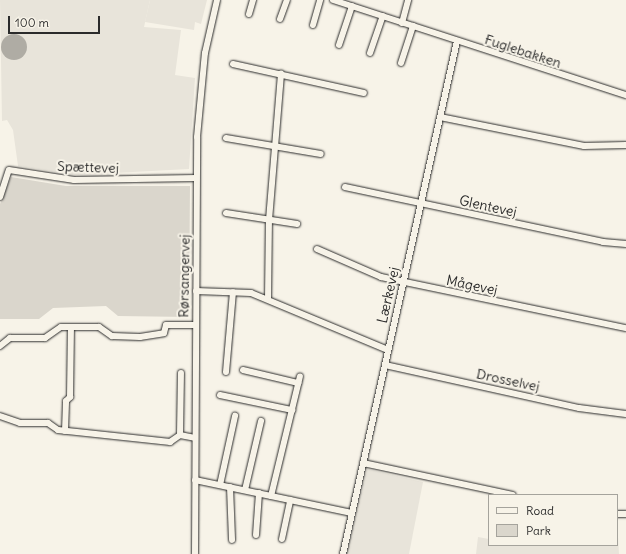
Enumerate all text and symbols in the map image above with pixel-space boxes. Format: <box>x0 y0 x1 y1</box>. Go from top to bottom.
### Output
scale bar <box>10 8 102 34</box>
text: 100 m <box>15 15 49 30</box>
street label: Fuglebakken <box>483 31 563 71</box>
street label: Spættevej <box>57 158 119 176</box>
street label: Glentevej <box>458 192 518 220</box>
street label: Rørsangervej <box>175 234 193 318</box>
street label: Lærkevej <box>373 265 403 325</box>
street label: Mågevej <box>445 271 499 299</box>
street label: Drosselvej <box>475 365 541 395</box>
legend <box>488 494 618 546</box>
text: Road <box>526 503 554 518</box>
text: Park <box>526 523 551 538</box>

